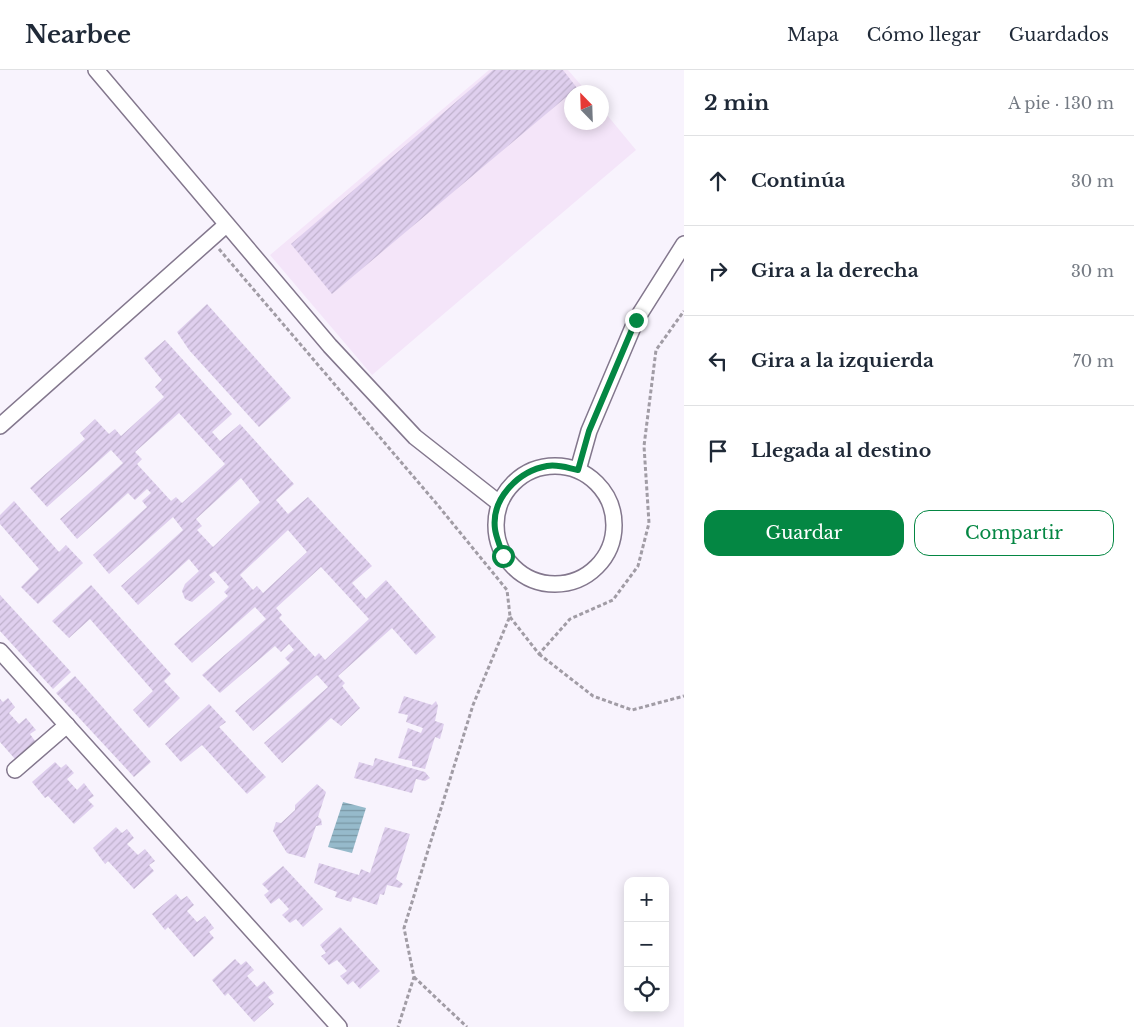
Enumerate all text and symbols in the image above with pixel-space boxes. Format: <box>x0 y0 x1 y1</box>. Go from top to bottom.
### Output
text: Nearbee <box>25 20 131 49</box>
text: Mapa <box>787 24 839 46</box>
text: Cómo llegar <box>867 24 981 46</box>
text: Guardados <box>1009 24 1109 46</box>
north arrow <box>564 85 609 130</box>
text: 2 min <box>704 90 769 116</box>
text: A pie · 130 m <box>1008 93 1114 113</box>
icon: ahead <box>704 167 732 195</box>
text: Continúa <box>751 169 845 192</box>
text: 30 m <box>1071 171 1114 191</box>
icon: right <box>704 257 732 285</box>
text: Gira a la derecha <box>751 259 919 282</box>
text: 30 m <box>1071 261 1114 281</box>
route end <box>625 309 648 332</box>
icon: left <box>704 347 732 375</box>
text: Gira a la izquierda <box>751 349 934 372</box>
text: 70 m <box>1073 351 1114 371</box>
icon: arrive <box>704 437 732 465</box>
text: Llegada al destino <box>751 439 931 462</box>
button: Guardar <box>704 510 904 556</box>
button: Compartir <box>914 510 1114 556</box>
route start <box>492 545 515 568</box>
map controls <box>624 877 669 1012</box>
button: + <box>624 877 669 922</box>
button: − <box>624 922 669 967</box>
button: locate <box>624 967 669 1012</box>

